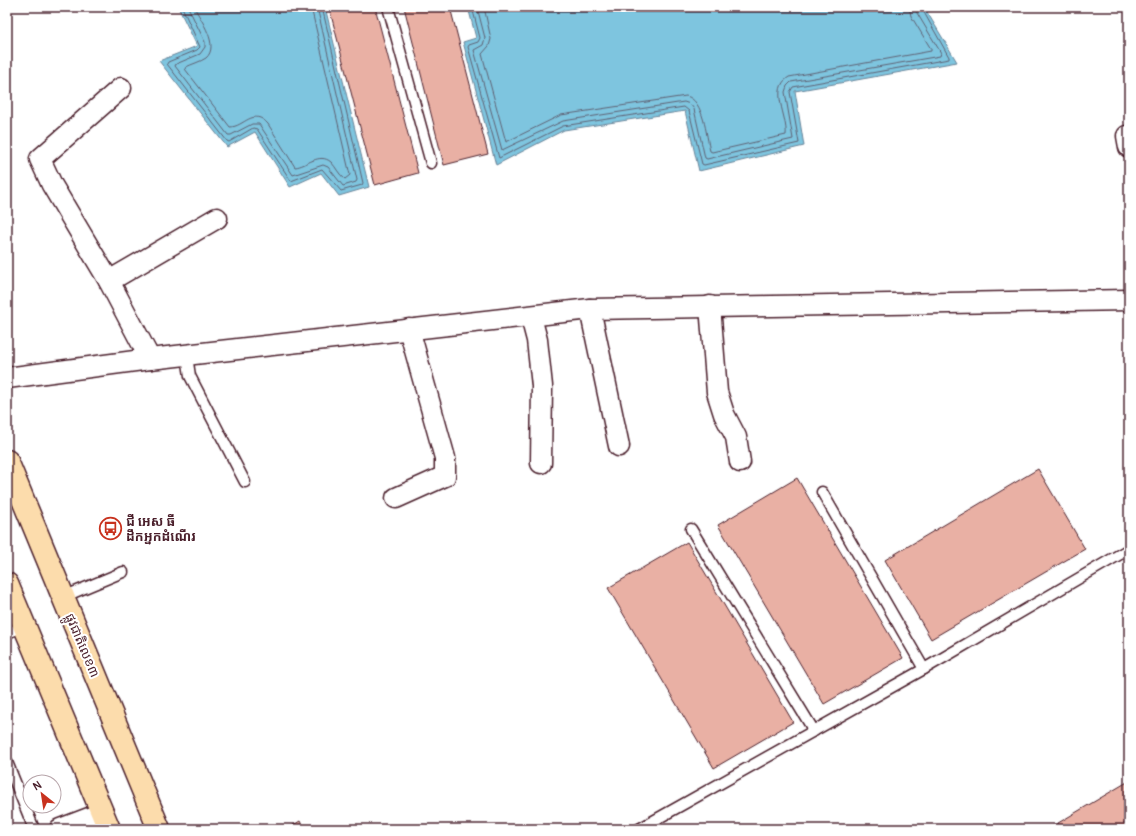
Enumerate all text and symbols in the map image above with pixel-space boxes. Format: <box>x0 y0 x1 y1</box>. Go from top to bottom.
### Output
place label: ជី អេស ធី ដឹកអ្នកដំណើរ <box>126 513 196 545</box>
bus stop icon: ជី អេស ធី ដឹកអ្នកដំណើរ <box>98 515 124 541</box>
street label: ផ្លូវជាតិលេខ៣ <box>59 611 103 681</box>
north arrow <box>22 774 62 814</box>
text: N <box>31 778 44 793</box>

